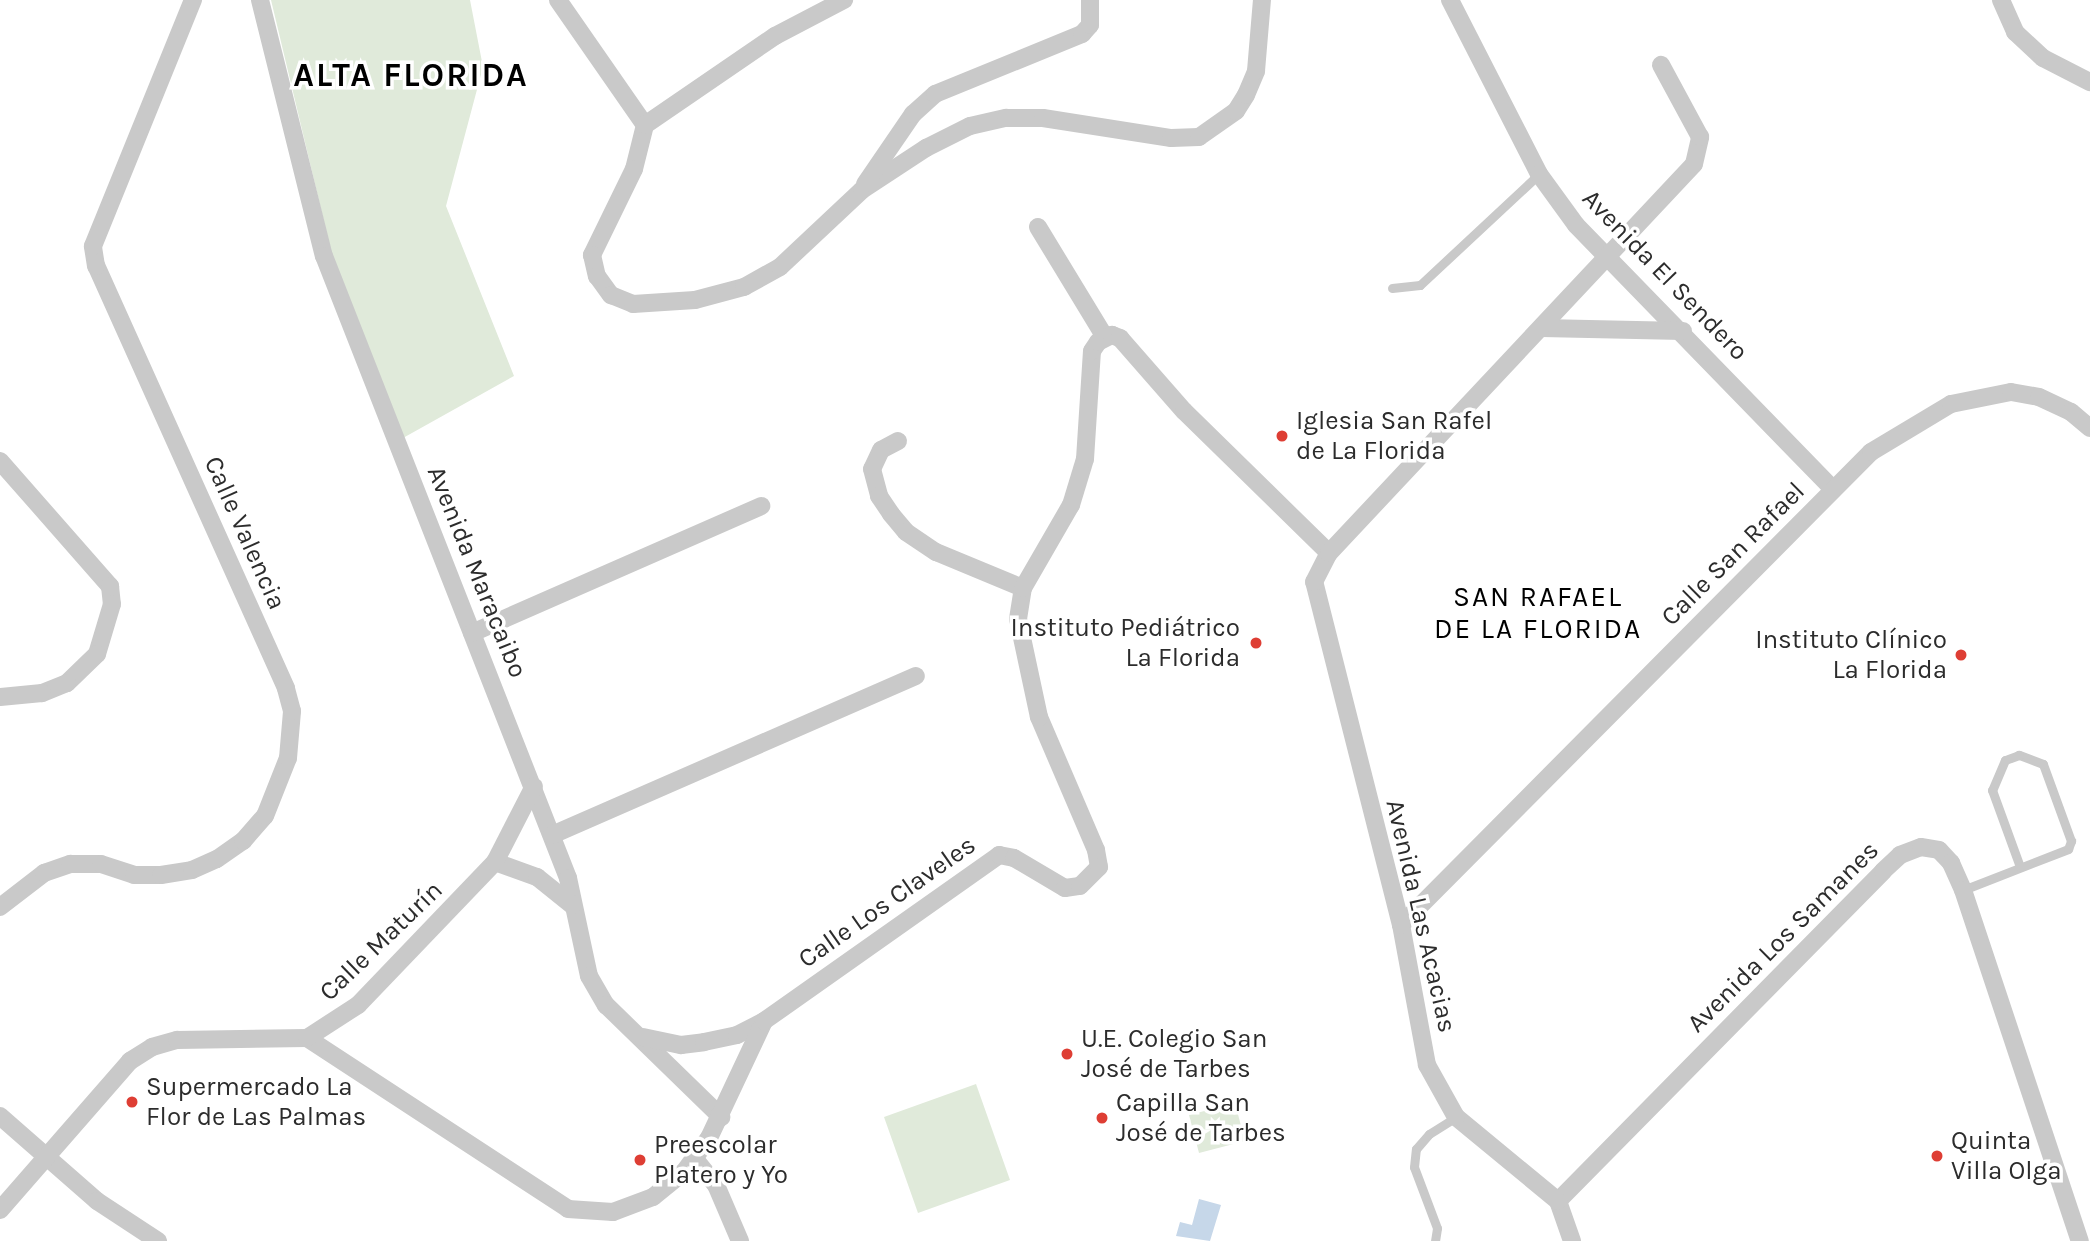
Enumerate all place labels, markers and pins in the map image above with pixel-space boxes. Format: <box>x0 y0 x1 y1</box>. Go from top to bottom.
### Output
place label: Iglesia San Rafel de La Florida <box>1296 405 1492 466</box>
marker: Iglesia San Rafel de La Florida <box>1274 428 1290 444</box>
place label: Instituto Pediátrico La Florida <box>1010 612 1240 674</box>
place label: Instituto Clínico La Florida <box>1755 624 1947 686</box>
marker: Instituto Pediátrico La Florida <box>1246 633 1266 653</box>
marker: Instituto Clínico La Florida <box>1953 647 1969 663</box>
place label: U.E. Colegio San José de Tarbes <box>1081 1023 1267 1084</box>
marker: U.E. Colegio San José de Tarbes <box>1059 1046 1075 1062</box>
place label: Supermercado La Flor de Las Palmas <box>146 1071 366 1132</box>
place label: Capilla San José de Tarbes <box>1116 1087 1286 1148</box>
marker: Supermercado La Flor de Las Palmas <box>124 1094 140 1110</box>
marker: Capilla San José de Tarbes <box>1094 1110 1110 1126</box>
place label: Quinta Villa Olga <box>1951 1125 2061 1186</box>
place label: Preescolar Platero y Yo <box>654 1129 788 1190</box>
marker: Quinta Villa Olga <box>1929 1148 1945 1164</box>
marker: Preescolar Platero y Yo <box>632 1152 648 1168</box>

